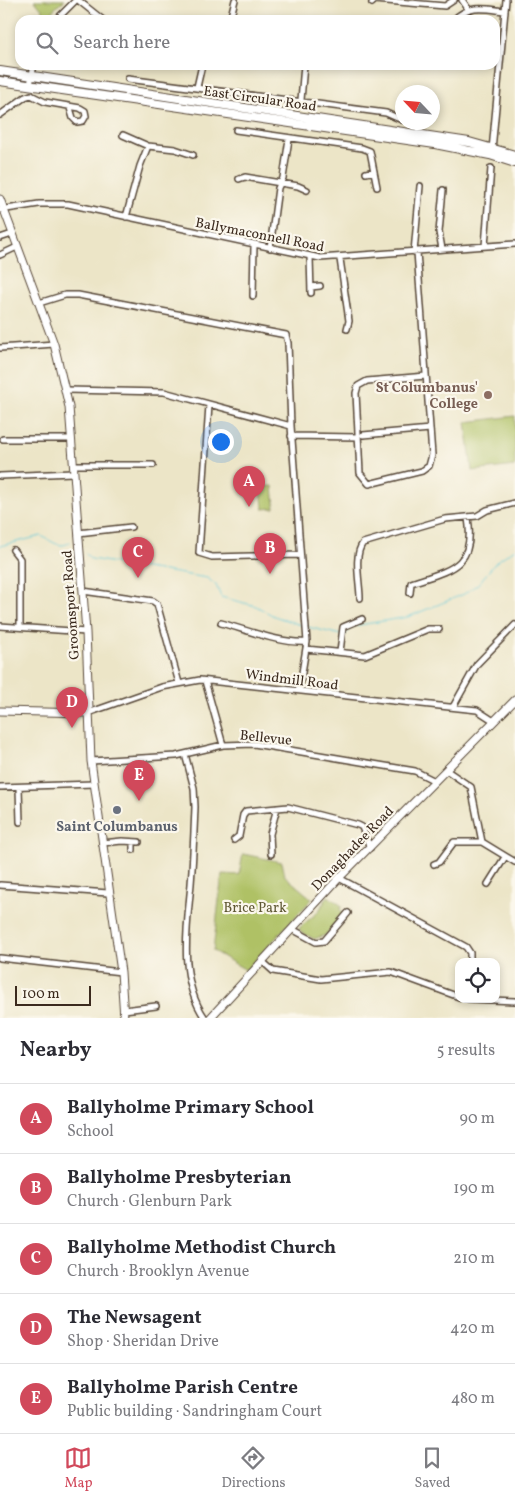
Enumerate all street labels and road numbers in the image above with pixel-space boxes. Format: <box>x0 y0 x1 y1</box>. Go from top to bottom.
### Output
street label: East Circular Road <box>202 82 318 117</box>
street label: Ballymaconnell Road <box>194 214 326 257</box>
street label: Groomsport Road <box>58 549 85 660</box>
street label: Windmill Road <box>244 665 339 696</box>
street label: Bellevue <box>239 726 293 751</box>
street label: Donaghadee Road <box>308 802 399 896</box>

